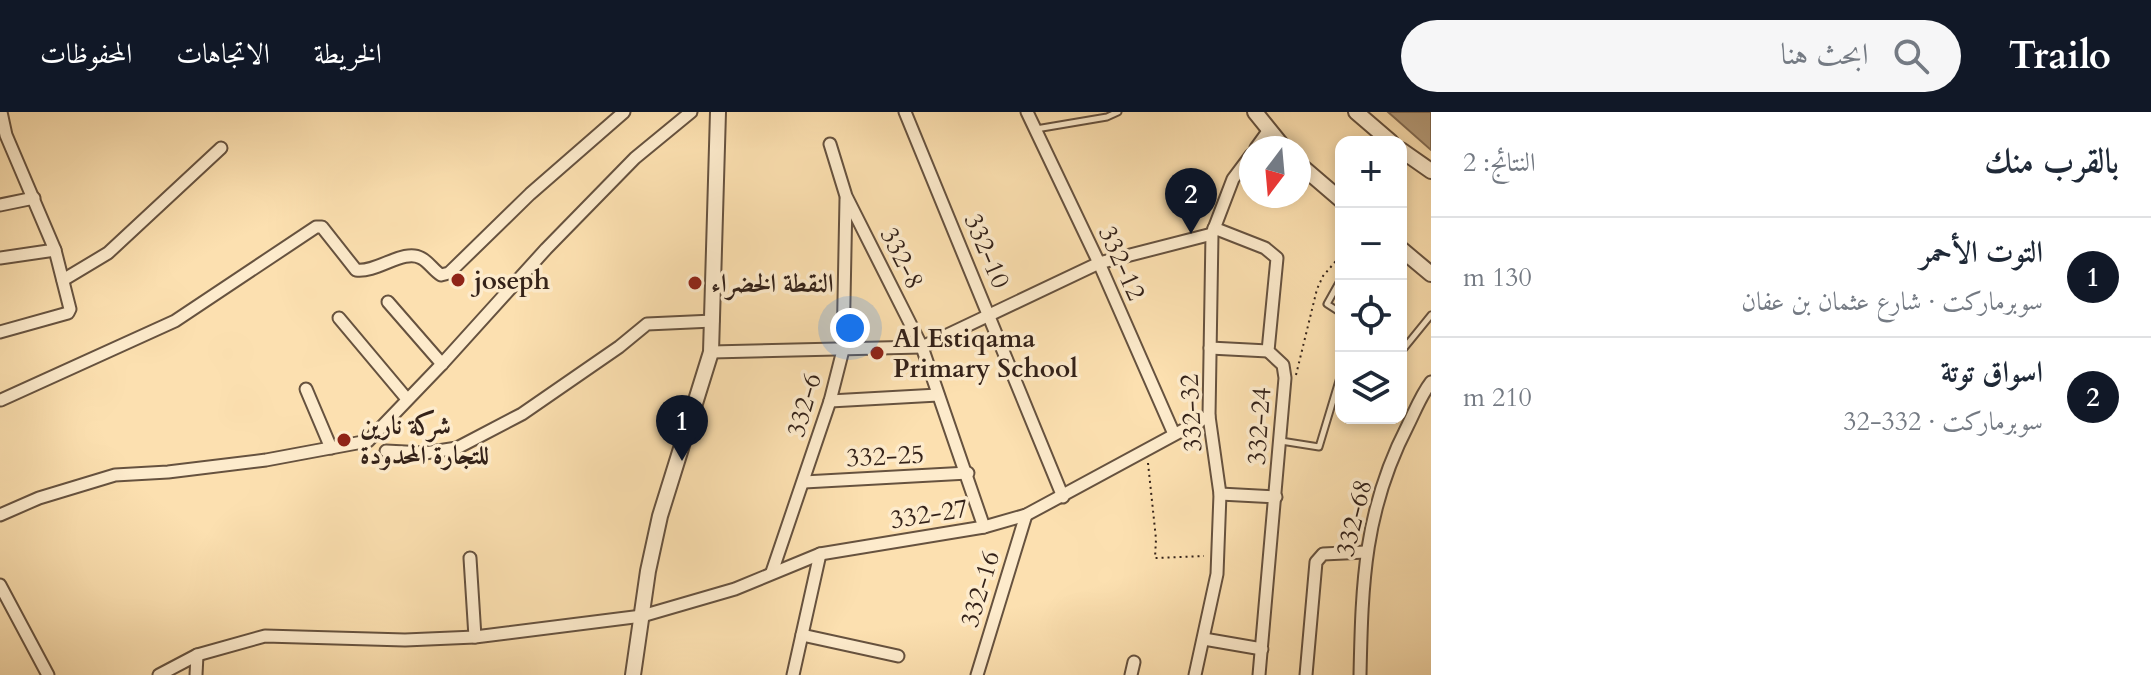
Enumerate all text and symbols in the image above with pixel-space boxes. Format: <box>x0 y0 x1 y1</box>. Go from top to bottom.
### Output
search box <box>1401 20 1961 92</box>
text: Trailo <box>2009 30 2111 82</box>
text: ابحث هنا <box>1781 34 1869 75</box>
icon: search <box>1889 34 1933 78</box>
text: المحفوظات <box>40 35 132 73</box>
text: الاتجاهات <box>176 35 270 73</box>
text: الخريطة <box>314 35 382 73</box>
north arrow <box>1239 136 1311 208</box>
map controls <box>1335 136 1407 424</box>
button: + <box>1335 136 1407 208</box>
text: بالقرب منك <box>1984 138 2119 184</box>
text: النتائج: 2 <box>1463 145 1536 180</box>
pin: 2 <box>1165 168 1217 234</box>
street label: 332-10 <box>956 208 1018 294</box>
button: − <box>1335 208 1407 280</box>
street label: 332-12 <box>1090 220 1154 306</box>
street label: 332-8 <box>872 221 932 295</box>
text: التوت الأحمر <box>1920 232 2043 273</box>
text: 130 m <box>1463 260 1532 295</box>
text: 1 <box>2086 260 2100 295</box>
place label: joseph <box>470 263 550 298</box>
place label: النقطة الخضراء <box>711 266 834 301</box>
marker: joseph <box>449 271 467 289</box>
marker: النقطة الخضراء <box>686 274 704 292</box>
button: locate <box>1335 280 1407 352</box>
text: سوبرماركت · شارع عثمان بن عفان <box>1741 284 2043 319</box>
your location <box>830 308 870 348</box>
place label: Al Estiqama Primary School <box>893 321 1078 386</box>
marker: Al Estiqama Primary School <box>868 344 886 362</box>
button: layers <box>1335 352 1407 424</box>
text: اسواق توتة <box>1941 352 2043 393</box>
street label: 332-6 <box>778 369 830 441</box>
street label: 332-32 <box>1171 373 1211 453</box>
text: 210 m <box>1463 380 1532 415</box>
text: 2 <box>2086 380 2100 415</box>
street label: 332-24 <box>1239 386 1279 466</box>
pin: 1 <box>656 395 708 461</box>
text: سوبرماركت · 332-32 <box>1843 404 2043 439</box>
place label: شركة نارين للتجارة المحدودة <box>360 408 489 473</box>
marker: شركة نارين للتجارة المحدودة <box>335 431 353 449</box>
street label: 332-25 <box>845 436 925 476</box>
street label: 332-68 <box>1328 476 1380 560</box>
street label: 332-27 <box>888 491 970 537</box>
street label: 332-16 <box>952 546 1008 632</box>

